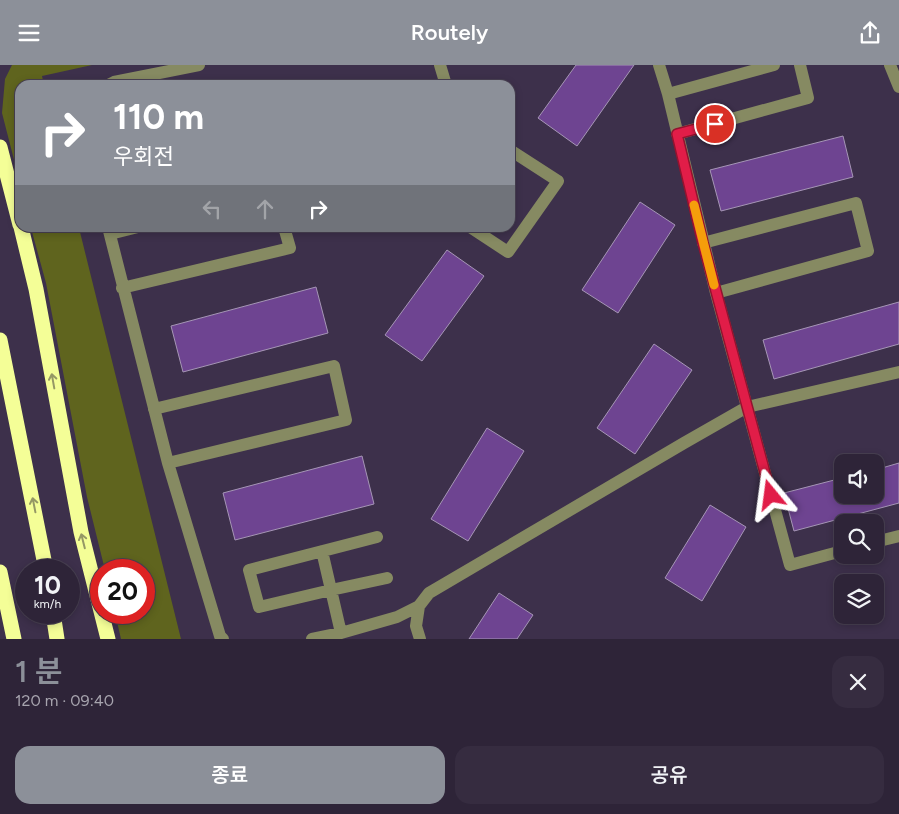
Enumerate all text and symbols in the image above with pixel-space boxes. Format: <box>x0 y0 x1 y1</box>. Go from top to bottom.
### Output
icon: menu <box>15 19 43 47</box>
text: Routely <box>411 19 488 46</box>
icon: share <box>856 19 884 47</box>
text: 110 m <box>113 96 204 138</box>
icon: right <box>30 100 95 165</box>
pin <box>694 103 736 145</box>
icon: arrive <box>701 110 729 138</box>
text: 우회전 <box>113 143 174 170</box>
icon: left <box>198 195 226 223</box>
icon: ahead <box>251 195 279 223</box>
icon: right <box>304 195 332 223</box>
one-way arrow <box>48 373 58 389</box>
map controls <box>834 454 884 624</box>
button: sound <box>834 454 884 504</box>
position arrow <box>744 468 796 520</box>
one-way arrow <box>28 497 38 513</box>
button: search <box>834 514 884 564</box>
one-way arrow <box>78 533 87 549</box>
speed limit sign: 20 <box>90 559 155 624</box>
text: 10 <box>34 570 61 600</box>
button: layers <box>834 574 884 624</box>
text: km/h <box>34 597 61 611</box>
text: 1 분 <box>15 653 62 690</box>
button: close <box>832 656 884 708</box>
text: 120 m · 09:40 <box>15 691 114 710</box>
button: 종료 <box>15 746 445 804</box>
button: 공유 <box>455 746 884 804</box>

